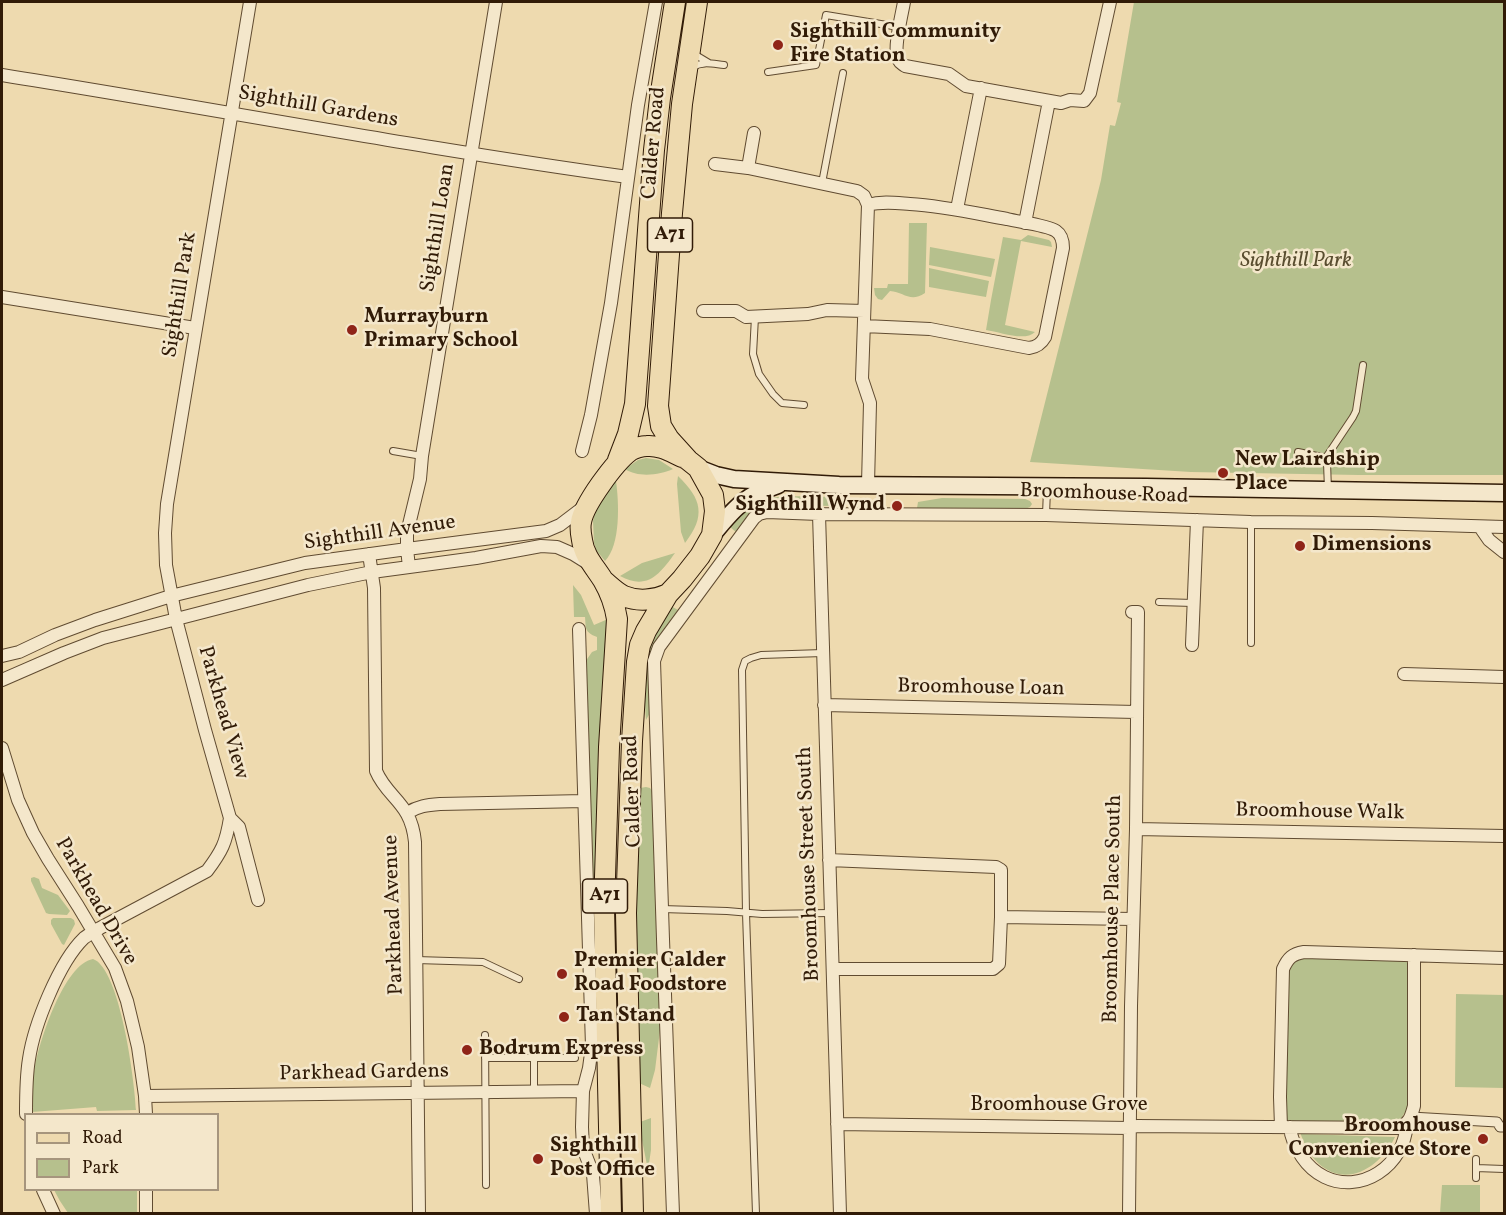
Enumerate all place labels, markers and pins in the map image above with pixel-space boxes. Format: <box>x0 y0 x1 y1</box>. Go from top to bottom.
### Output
place label: Sighthill Community Fire Station <box>790 20 1001 70</box>
marker: Sighthill Community Fire Station <box>771 38 785 52</box>
place label: Murrayburn Primary School <box>364 305 518 355</box>
marker: Murrayburn Primary School <box>345 323 359 337</box>
place label: New Lairdship Place <box>1235 448 1380 498</box>
marker: New Lairdship Place <box>1216 466 1230 480</box>
place label: Sighthill Wynd <box>735 493 885 519</box>
marker: Sighthill Wynd <box>890 499 904 513</box>
place label: Dimensions <box>1312 533 1431 559</box>
marker: Dimensions <box>1293 539 1307 553</box>
place label: Premier Calder Road Foodstore <box>574 949 727 999</box>
marker: Premier Calder Road Foodstore <box>555 967 569 981</box>
place label: Tan Stand <box>576 1004 675 1030</box>
marker: Tan Stand <box>557 1010 571 1024</box>
place label: Bodrum Express <box>479 1037 643 1063</box>
marker: Bodrum Express <box>460 1043 474 1057</box>
place label: Broomhouse Convenience Store <box>1289 1114 1471 1164</box>
marker: Broomhouse Convenience Store <box>1476 1132 1490 1146</box>
place label: Sighthill Post Office <box>550 1134 655 1184</box>
marker: Sighthill Post Office <box>531 1152 545 1166</box>

